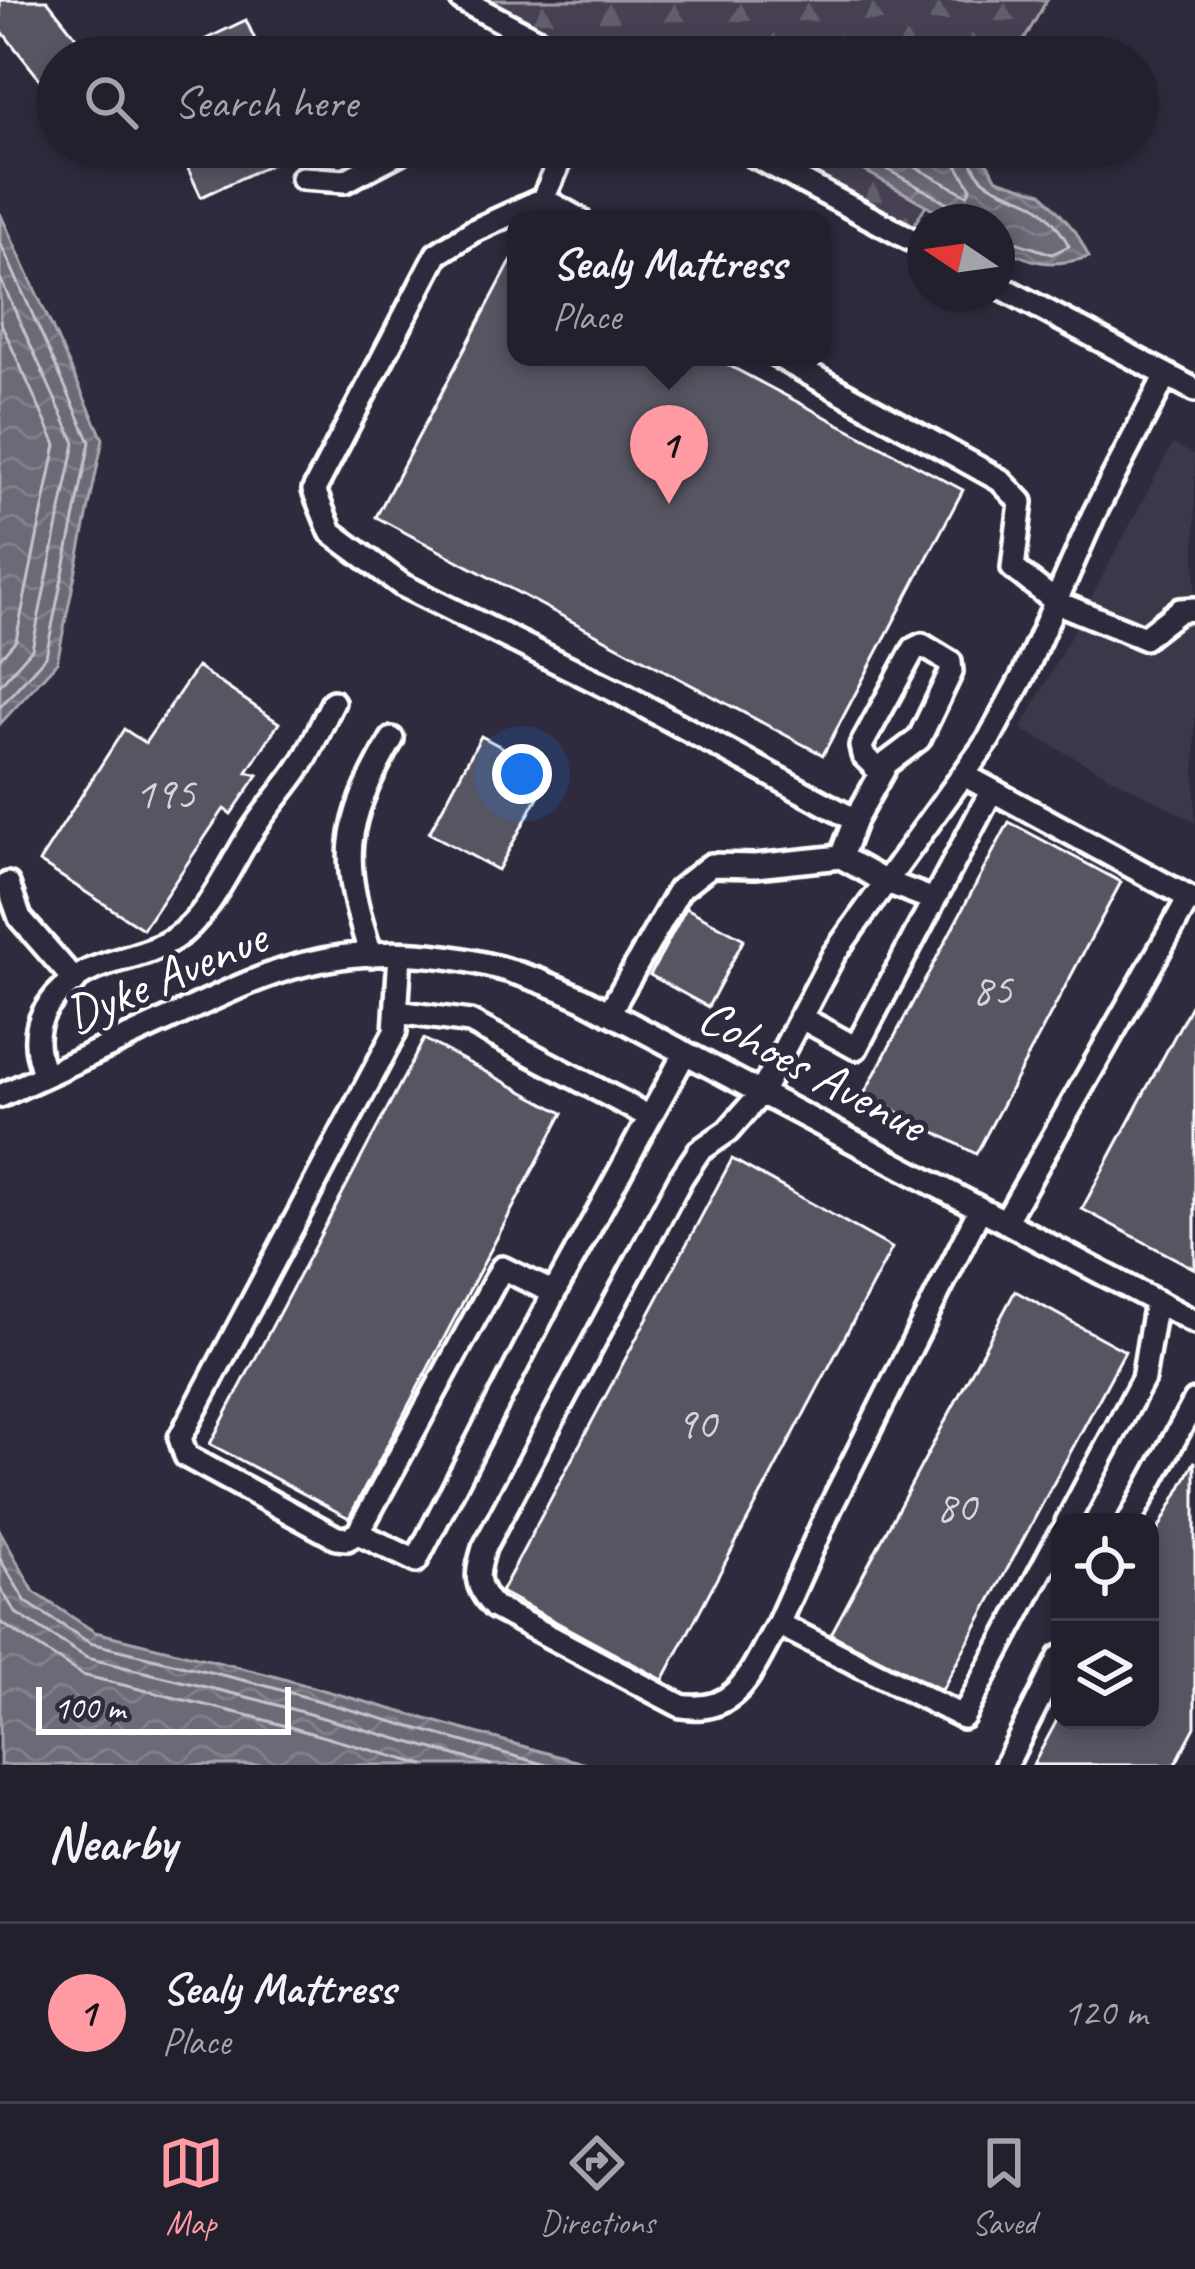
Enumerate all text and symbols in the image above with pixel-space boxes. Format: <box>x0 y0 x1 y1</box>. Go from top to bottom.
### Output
search box <box>36 36 1159 168</box>
icon: search <box>78 69 144 135</box>
text: Search here <box>174 74 357 131</box>
north arrow <box>907 204 1015 312</box>
popup <box>507 210 831 366</box>
text: Sealy Mattress <box>552 235 786 292</box>
text: Place <box>552 292 621 341</box>
pin: 1 <box>630 405 708 504</box>
your location <box>492 744 552 804</box>
house number: 195 <box>135 765 198 822</box>
street label: Dyke Avenue <box>55 904 279 1047</box>
house number: 85 <box>972 961 1015 1018</box>
street label: Cohoes Avenue <box>688 984 940 1158</box>
house number: 90 <box>676 1395 719 1452</box>
house number: 80 <box>936 1478 979 1535</box>
map controls <box>1051 1513 1159 1729</box>
button: locate <box>1051 1513 1159 1621</box>
button: layers <box>1051 1621 1159 1729</box>
scale bar <box>36 1681 291 1734</box>
text: 100 m <box>54 1687 125 1729</box>
text: Nearby <box>48 1811 176 1875</box>
text: Sealy Mattress <box>162 1960 395 2017</box>
text: 1 <box>78 1988 96 2037</box>
text: 120 m <box>1063 1988 1147 2037</box>
text: Place <box>162 2017 230 2066</box>
tab: Map <box>158 2130 224 2244</box>
tab: Directions <box>540 2130 655 2244</box>
tab: Saved <box>971 2130 1037 2244</box>

